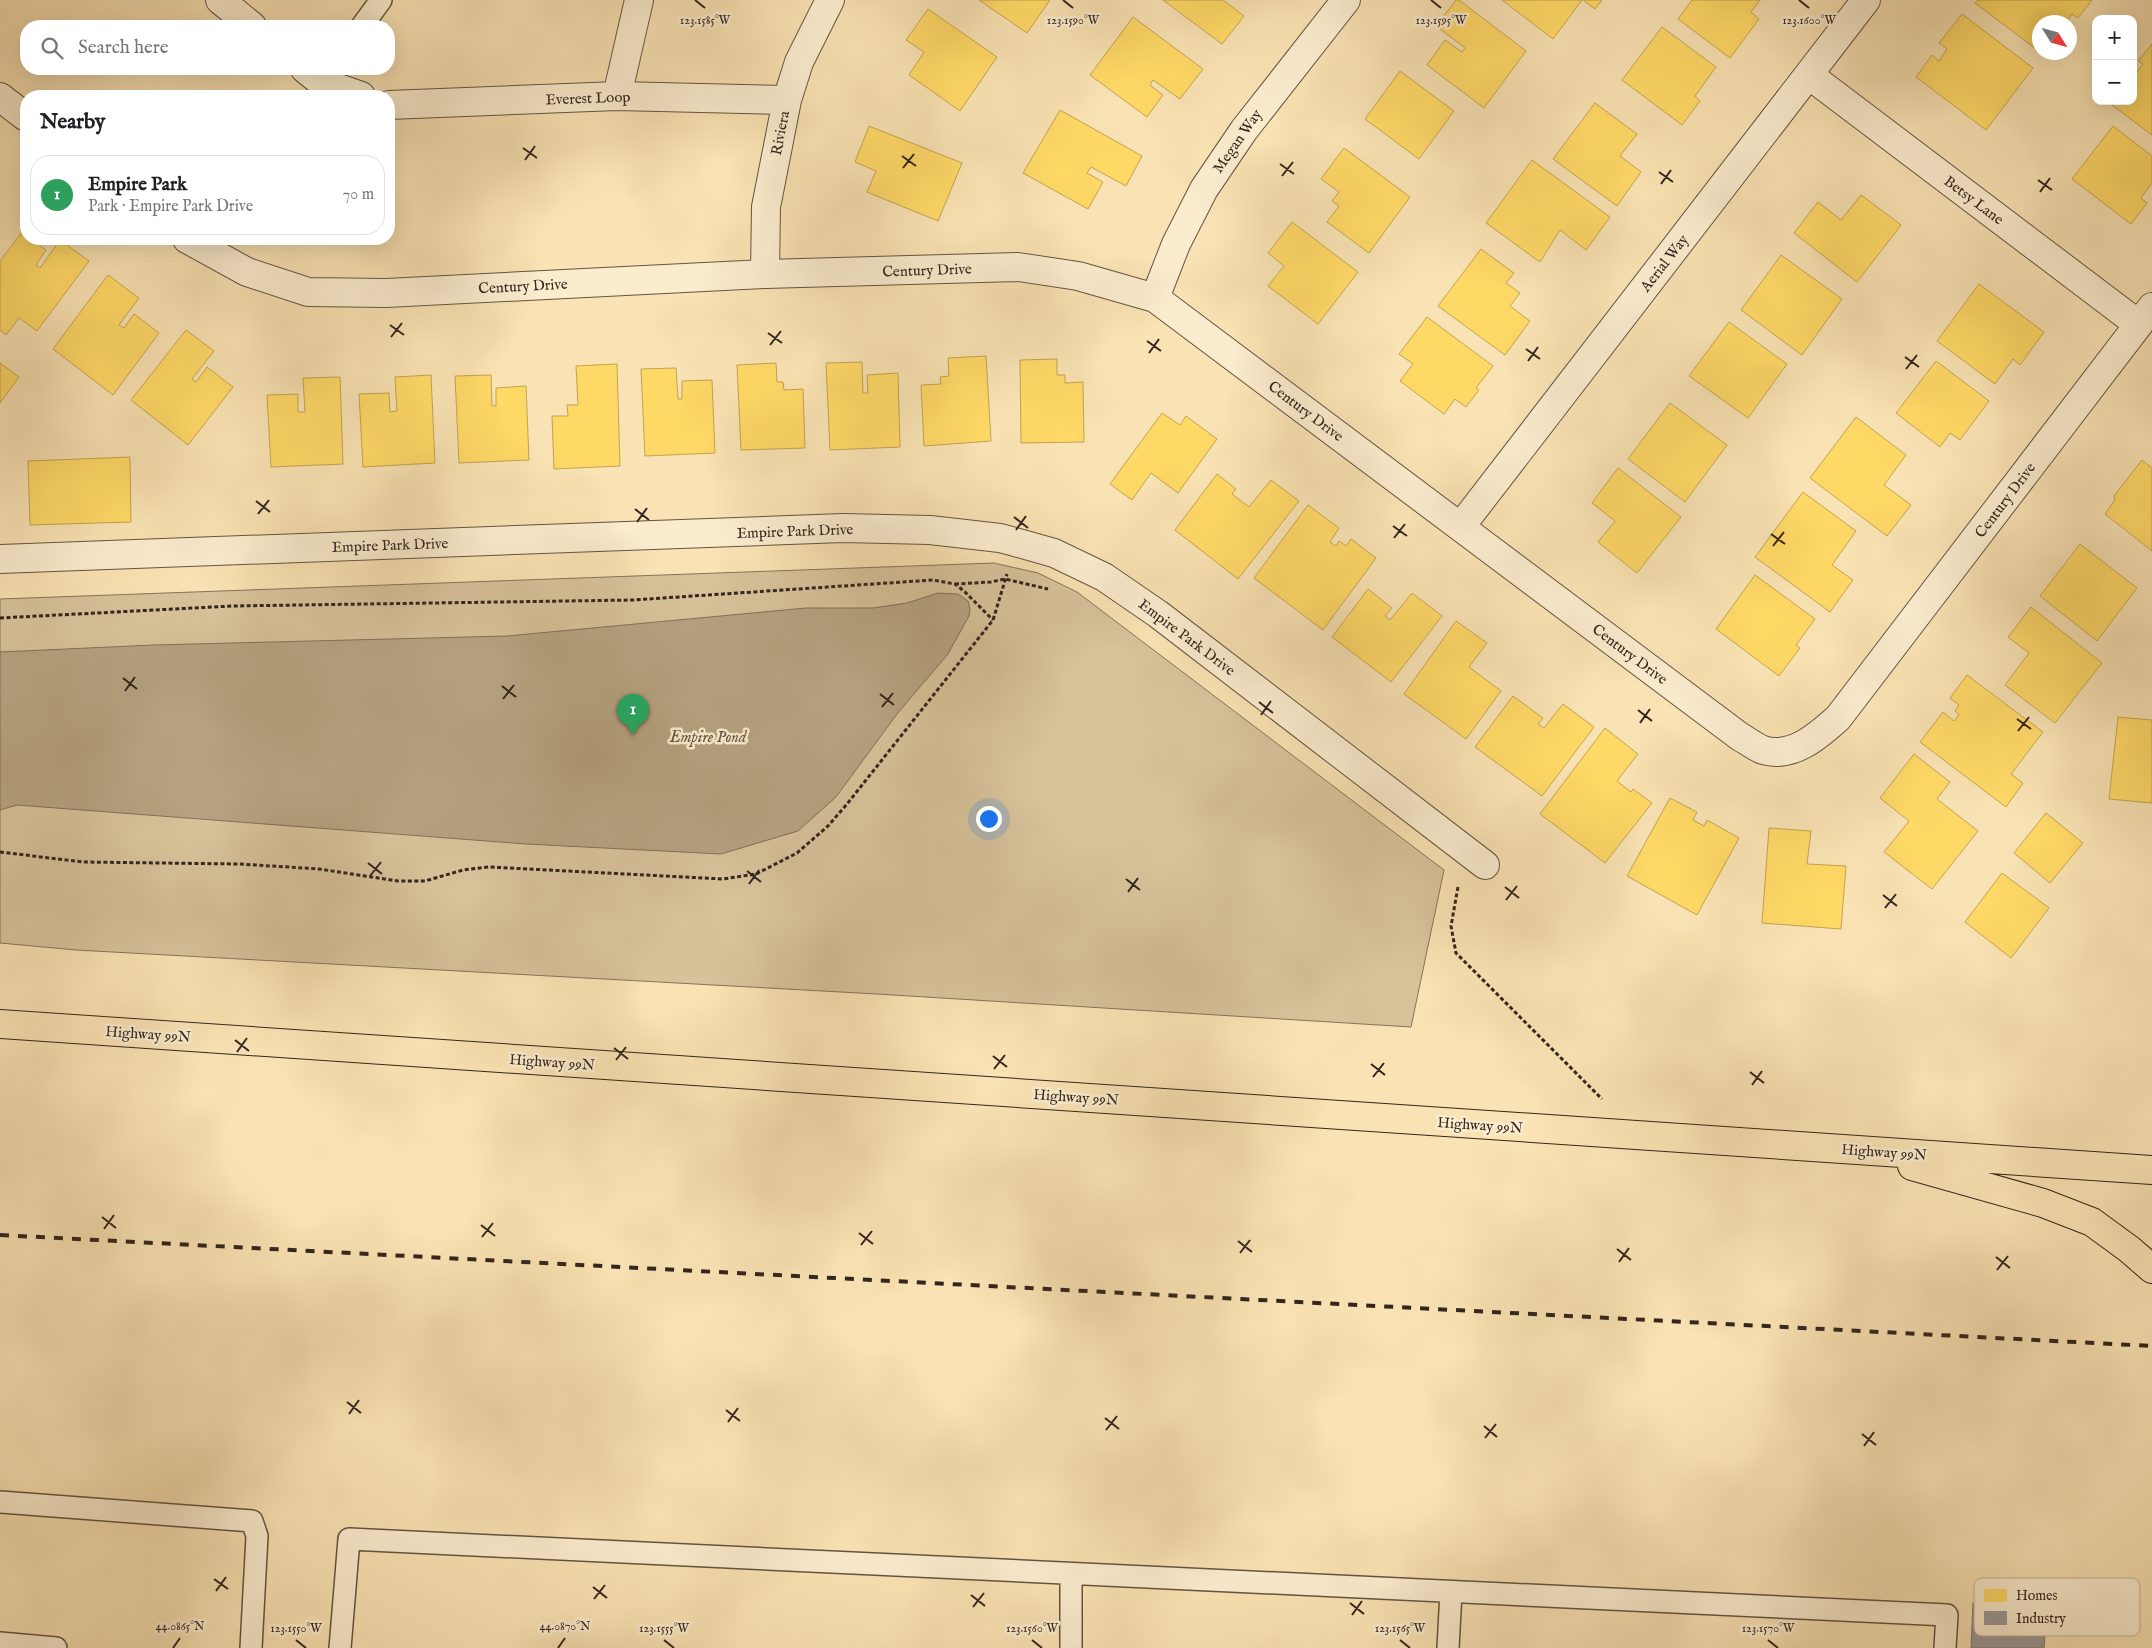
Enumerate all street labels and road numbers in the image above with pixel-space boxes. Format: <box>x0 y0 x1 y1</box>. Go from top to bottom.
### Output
street label: Everest Loop <box>545 88 631 109</box>
street label: Megan Way <box>1208 105 1267 177</box>
street label: Riviera <box>767 109 794 157</box>
street label: Betsy Lane <box>1940 172 2007 229</box>
street label: Aerial Way <box>1636 230 1693 297</box>
street label: Century Drive <box>882 259 972 282</box>
street label: Century Drive <box>478 275 568 298</box>
street label: Century Drive <box>1264 377 1347 446</box>
street label: Century Drive <box>1971 459 2040 542</box>
street label: Empire Park Drive <box>736 520 854 543</box>
street label: Empire Park Drive <box>331 534 449 557</box>
street label: Empire Park Drive <box>1134 595 1239 680</box>
street label: Century Drive <box>1588 620 1671 689</box>
street label: Highway 99N <box>105 1022 191 1047</box>
street label: Highway 99N <box>509 1050 595 1075</box>
street label: Highway 99N <box>1033 1085 1119 1110</box>
street label: Highway 99N <box>1437 1113 1523 1138</box>
street label: Highway 99N <box>1841 1140 1927 1165</box>

